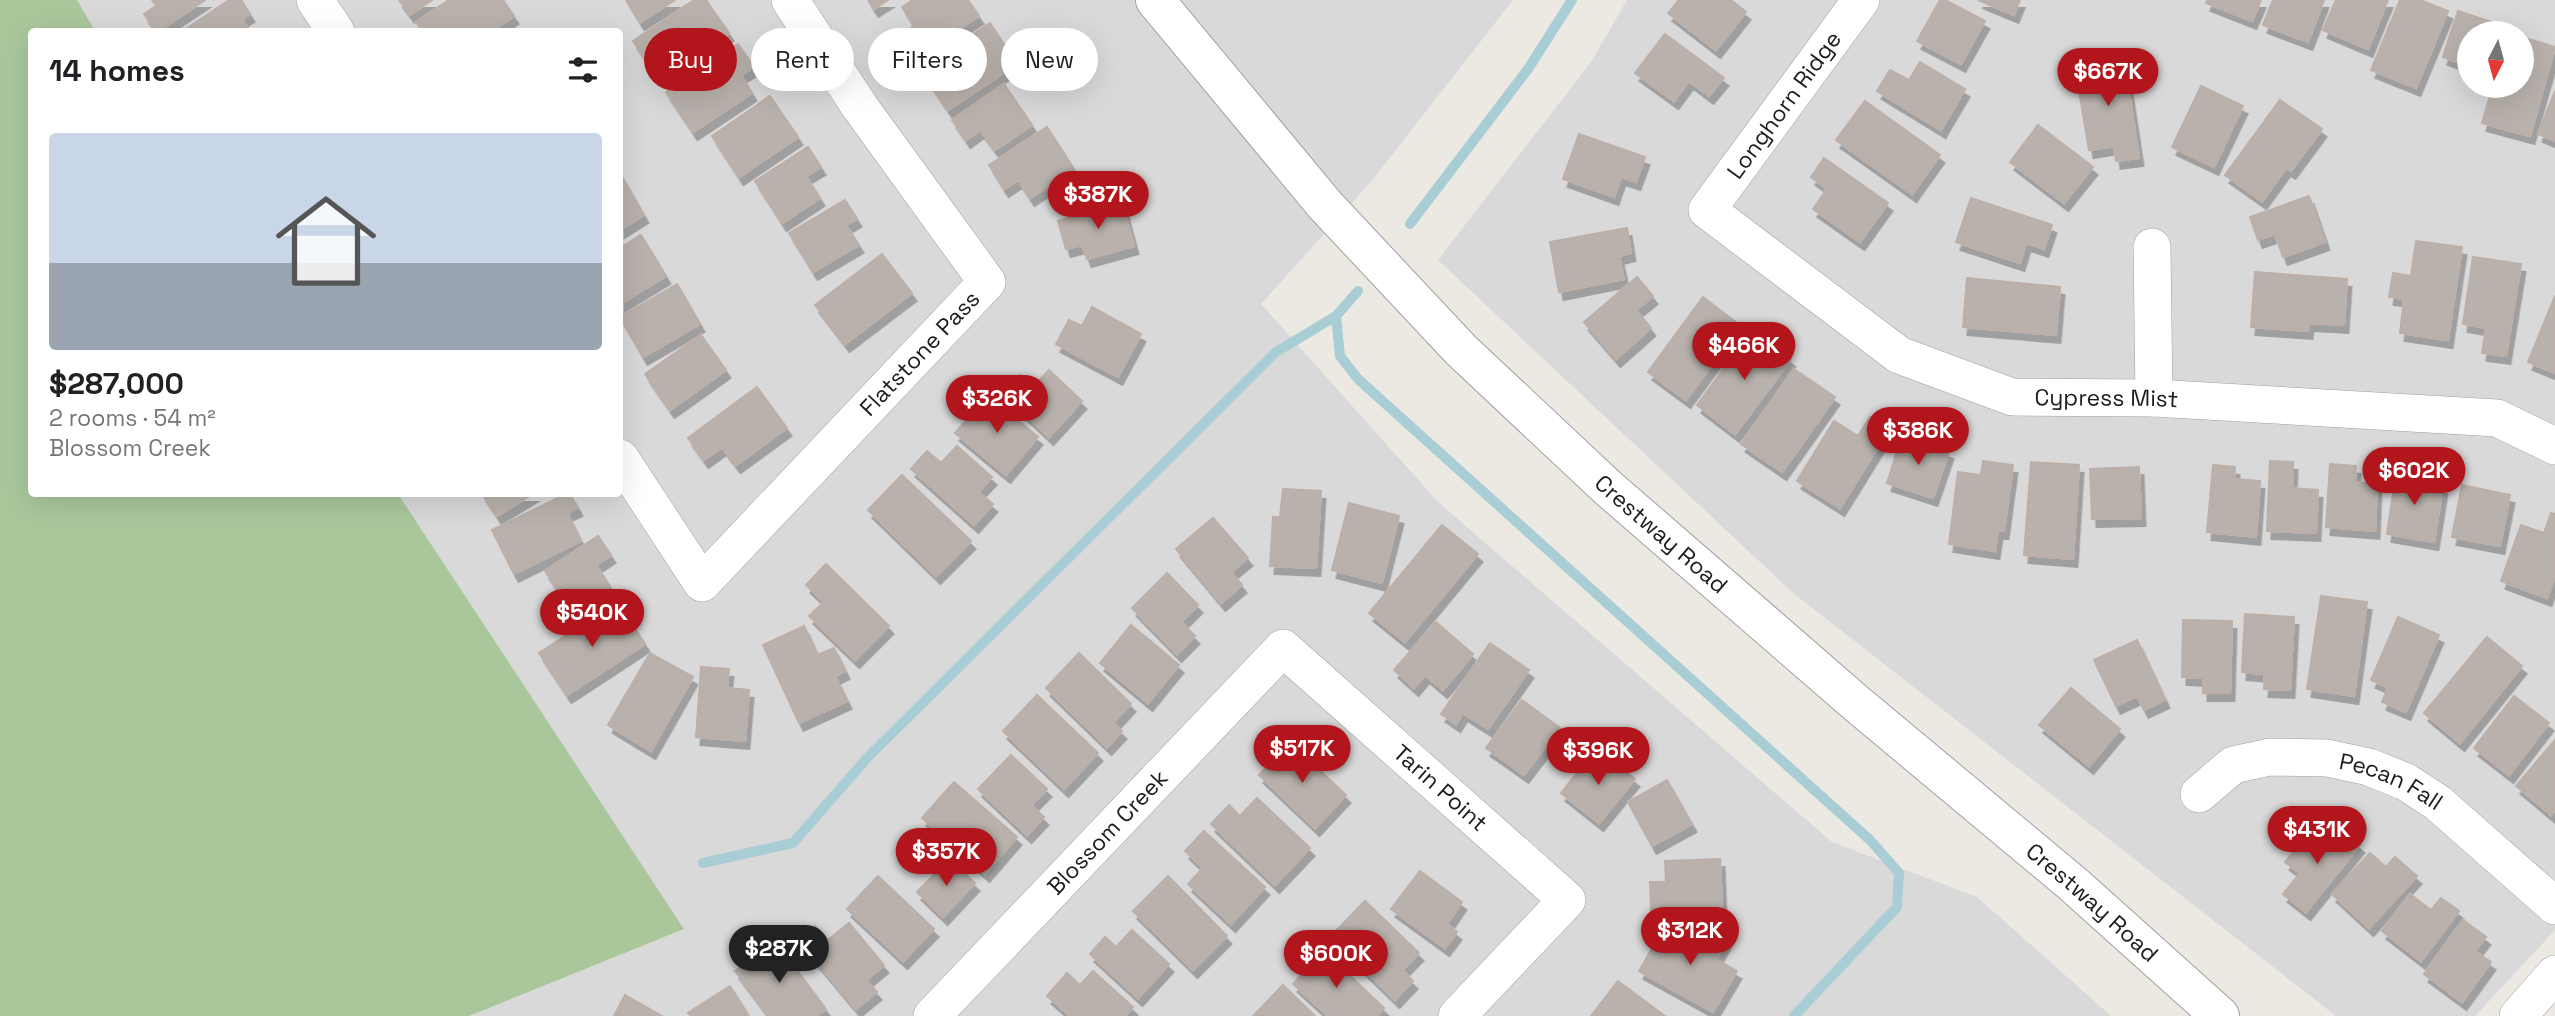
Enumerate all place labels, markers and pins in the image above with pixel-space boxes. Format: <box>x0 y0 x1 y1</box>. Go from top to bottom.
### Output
pin: $667K <box>2059 48 2157 108</box>
pin: $387K <box>1049 172 1147 231</box>
pin: $466K <box>1695 322 1793 382</box>
pin: $326K <box>948 376 1046 435</box>
pin: $386K <box>1869 407 1967 467</box>
pin: $602K <box>2365 448 2463 507</box>
pin: $540K <box>543 590 641 649</box>
pin: $517K <box>1253 726 1351 785</box>
pin: $396K <box>1549 728 1647 787</box>
pin: $431K <box>2268 806 2366 866</box>
pin: $357K <box>897 828 995 888</box>
pin: $312K <box>1641 908 1739 967</box>
pin: $287K <box>730 926 828 985</box>
pin: $600K <box>1287 930 1385 990</box>

